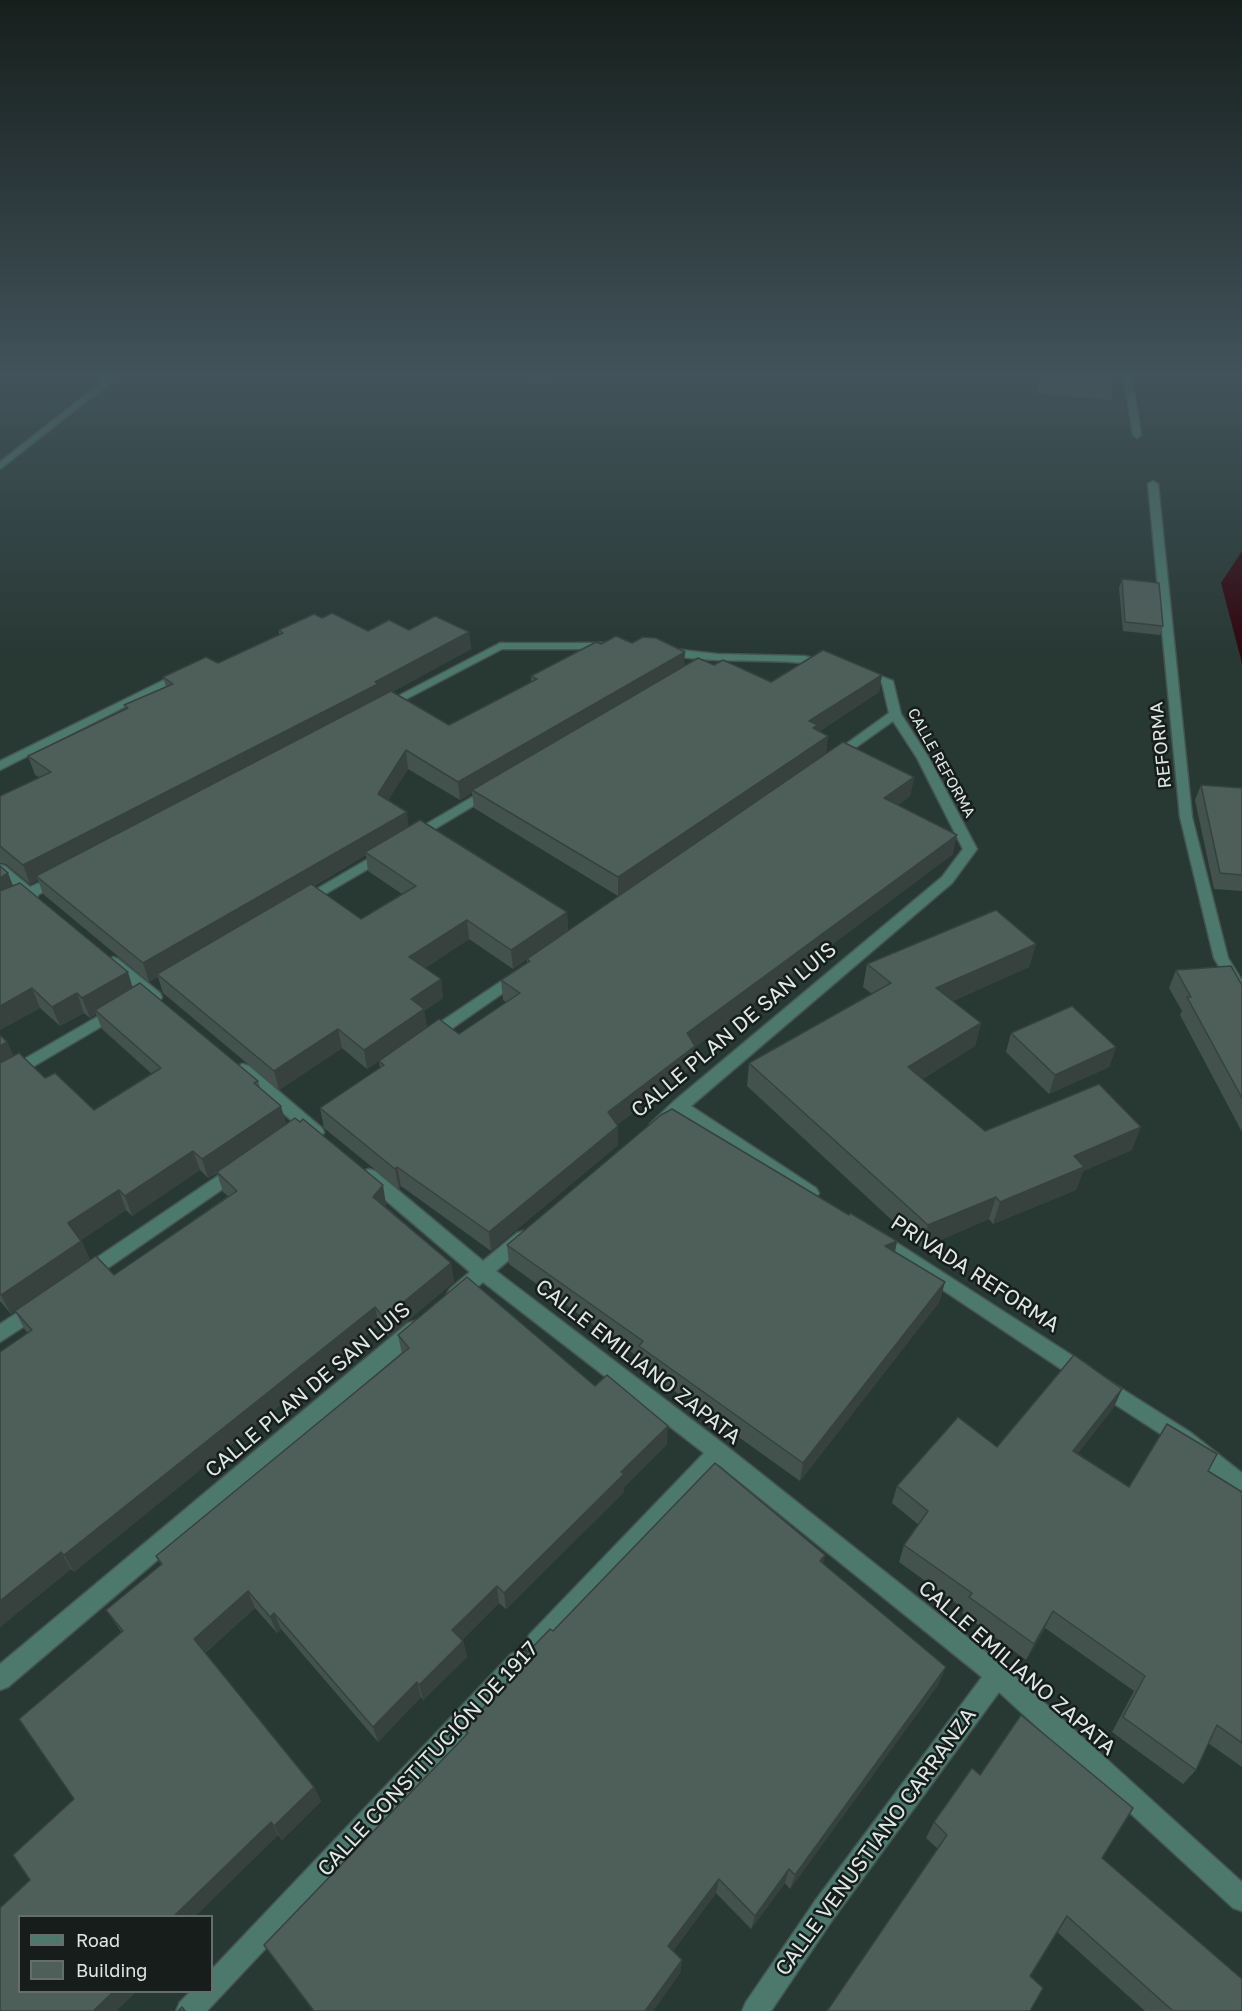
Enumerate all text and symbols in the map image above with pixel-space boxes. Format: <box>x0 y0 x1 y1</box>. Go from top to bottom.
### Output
street label: REFORMA <box>1146 701 1176 789</box>
street label: CALLE REFORMA <box>903 705 979 821</box>
street label: CALLE PLAN DE SAN LUIS <box>626 937 842 1123</box>
street label: PRIVADA REFORMA <box>886 1210 1064 1338</box>
street label: CALLE EMILIANO ZAPATA <box>530 1274 746 1450</box>
street label: CALLE PLAN DE SAN LUIS <box>200 1297 416 1483</box>
street label: CALLE EMILIANO ZAPATA <box>913 1575 1121 1761</box>
street label: CALLE CONSTITUCIÓN DE 1917 <box>313 1637 543 1881</box>
street label: CALLE VENUSTIANO CARRANZA <box>770 1703 982 1981</box>
legend <box>18 1915 213 1993</box>
text: Road <box>76 1929 120 1951</box>
text: Building <box>76 1959 147 1981</box>

